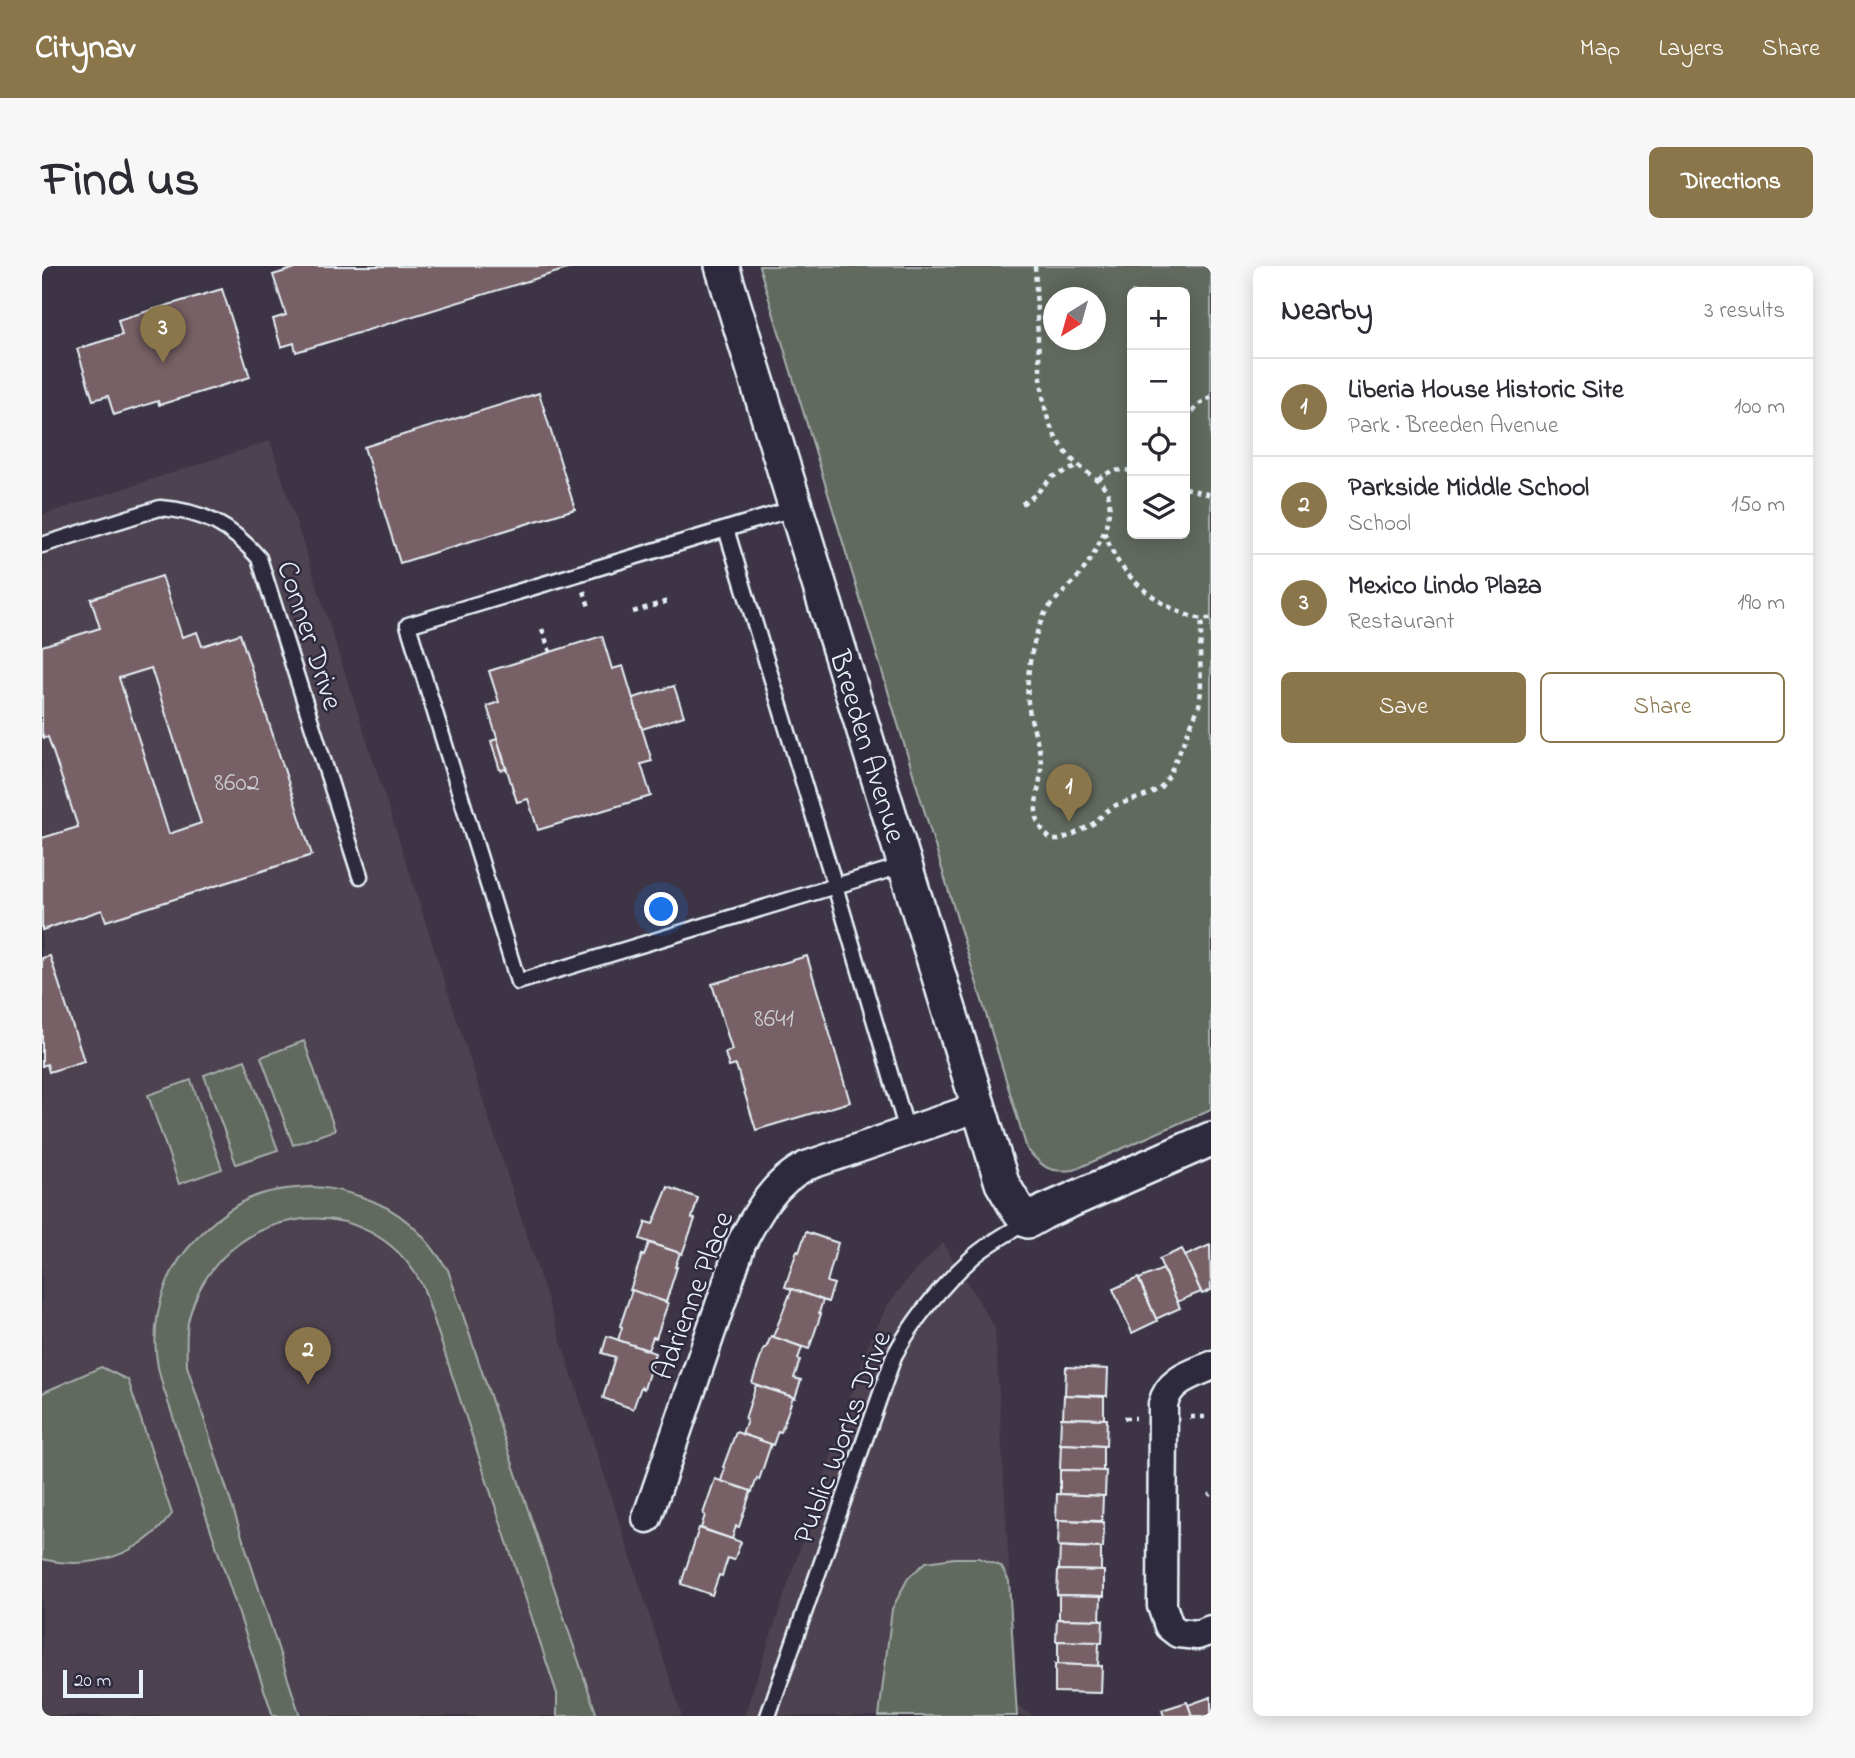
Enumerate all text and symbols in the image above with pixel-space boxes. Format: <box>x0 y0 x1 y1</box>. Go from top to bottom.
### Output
text: Citynav <box>35 25 135 73</box>
text: Map <box>1580 32 1620 67</box>
text: Layers <box>1658 32 1724 67</box>
text: Share <box>1762 32 1820 67</box>
text: Find us <box>42 146 199 218</box>
button: Directions <box>1649 147 1813 218</box>
north arrow <box>1043 287 1106 350</box>
map controls <box>1127 287 1190 539</box>
button: + <box>1127 287 1190 350</box>
text: Nearby <box>1281 290 1373 334</box>
text: 3 results <box>1704 295 1785 328</box>
pin: 3 <box>140 305 186 363</box>
button: − <box>1127 350 1190 413</box>
text: Liberia House Historic Site <box>1348 372 1624 410</box>
text: 1 <box>1300 391 1308 424</box>
text: 100 m <box>1734 391 1785 424</box>
text: Park · Breeden Avenue <box>1348 410 1558 443</box>
button: locate <box>1127 413 1190 476</box>
text: Parkside Middle School <box>1348 470 1589 508</box>
button: layers <box>1127 476 1190 539</box>
text: 2 <box>1298 489 1310 522</box>
text: 150 m <box>1731 489 1785 522</box>
text: School <box>1348 508 1411 541</box>
street label: Conner Drive <box>263 556 353 717</box>
text: Mexico Lindo Plaza <box>1348 568 1542 606</box>
text: 3 <box>1299 587 1309 620</box>
text: 190 m <box>1737 587 1785 620</box>
text: Restaurant <box>1348 606 1455 639</box>
street label: Breeden Avenue <box>815 645 916 849</box>
button: Save <box>1281 672 1526 743</box>
button: Share <box>1540 672 1785 743</box>
pin: 1 <box>1046 764 1092 822</box>
house number: 8602 <box>214 765 260 803</box>
your location <box>644 892 678 926</box>
house number: 8641 <box>754 1001 794 1039</box>
street label: Adrienne Place <box>642 1205 747 1387</box>
street label: Public Works Drive <box>783 1324 905 1551</box>
pin: 2 <box>285 1327 331 1385</box>
scale bar <box>63 1667 144 1699</box>
text: 20 m <box>74 1668 111 1695</box>

